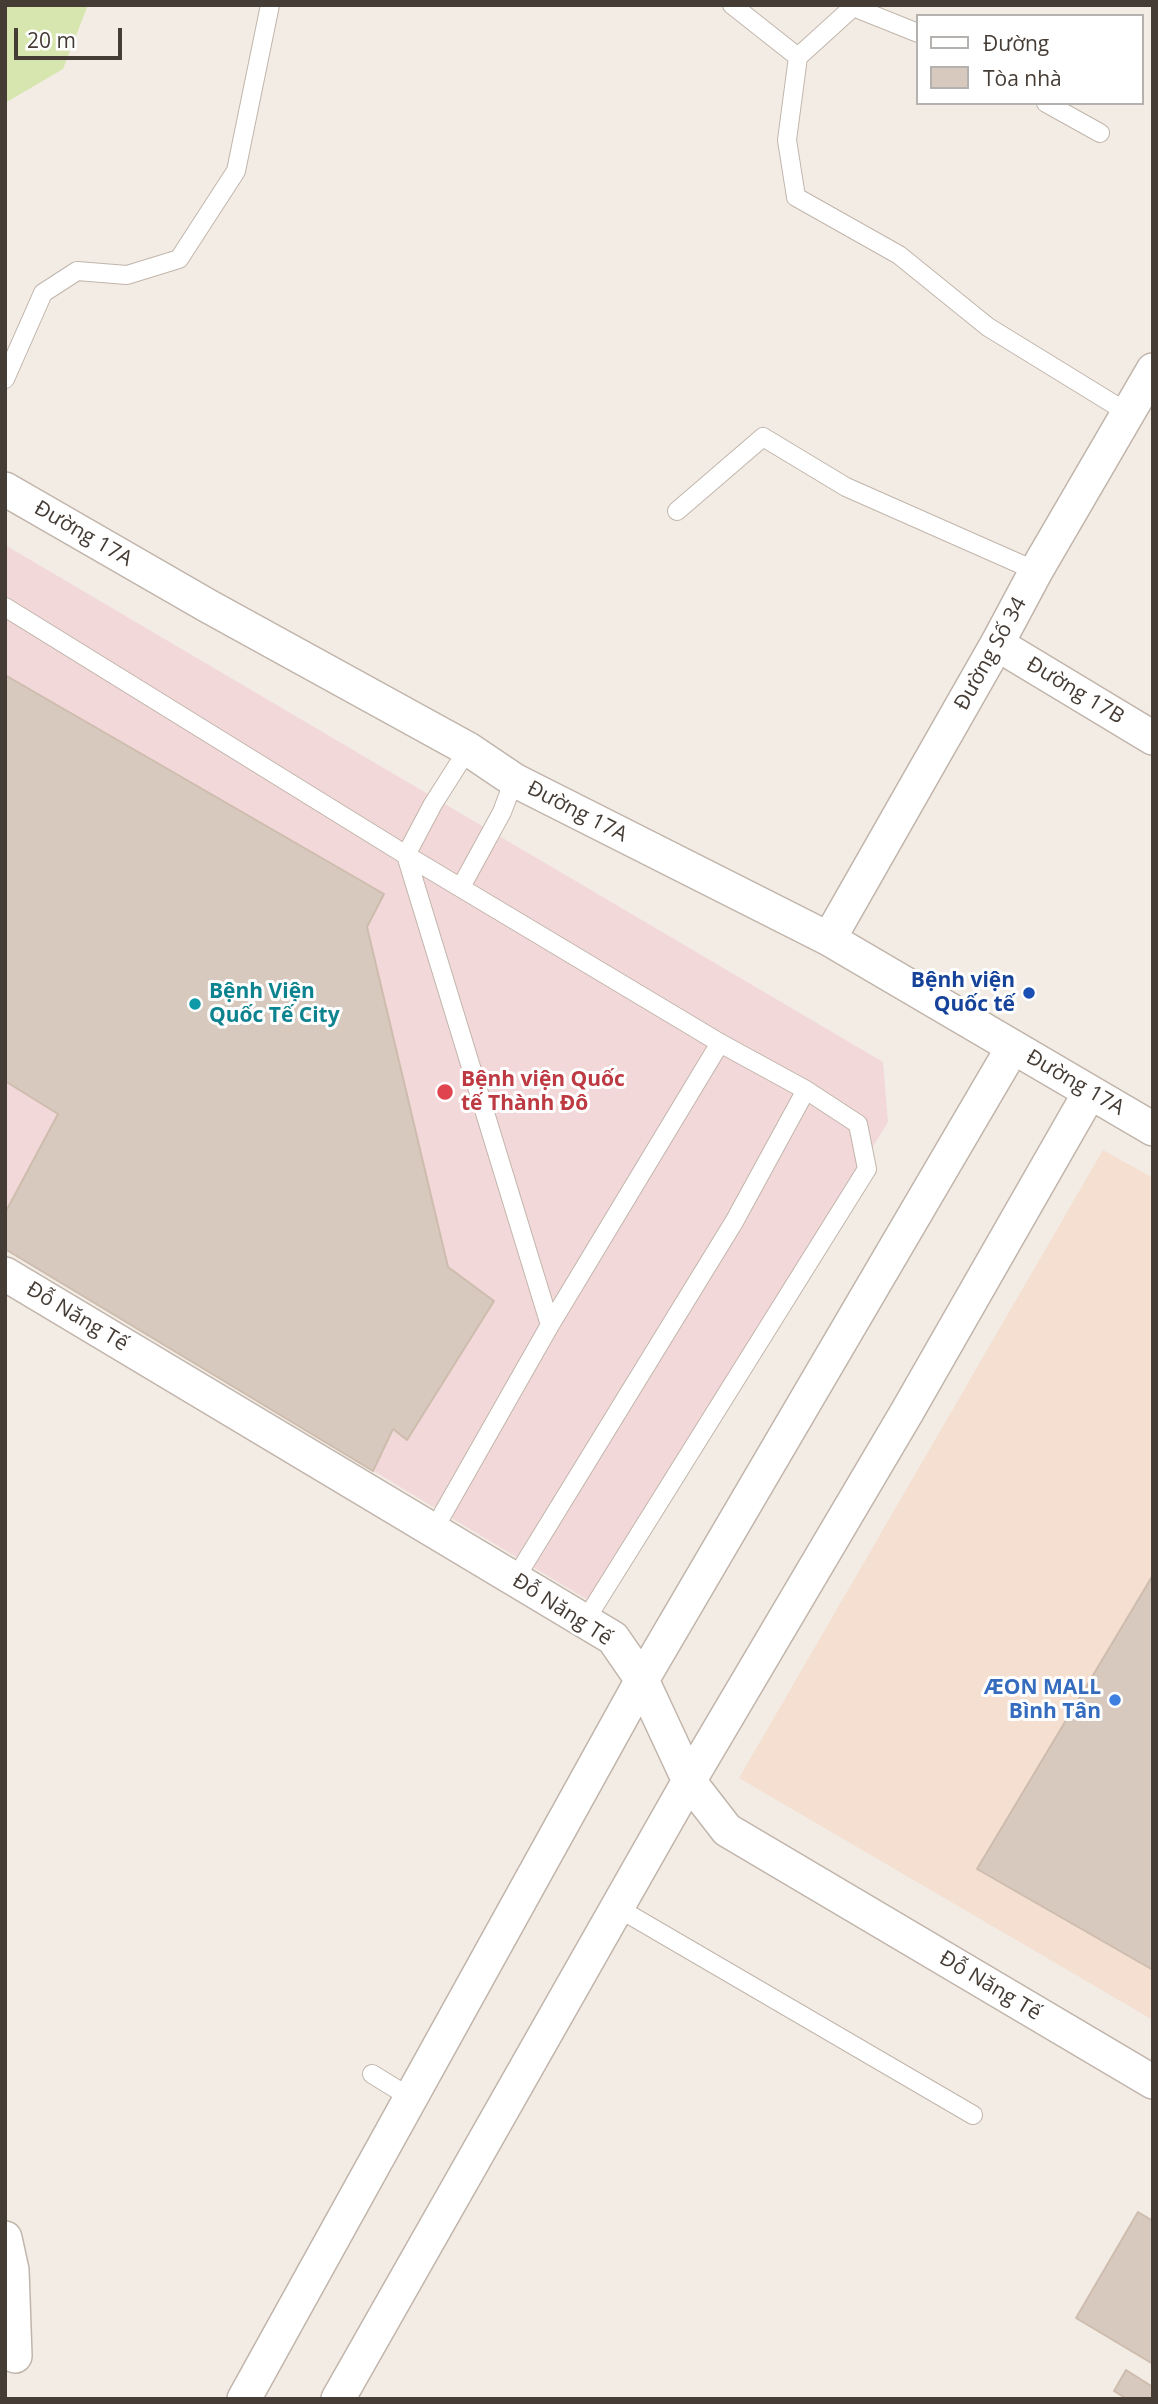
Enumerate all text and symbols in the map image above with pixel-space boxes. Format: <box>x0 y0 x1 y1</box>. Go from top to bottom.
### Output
scale bar <box>18 14 126 58</box>
legend <box>916 14 1144 105</box>
text: 20 m <box>27 26 76 54</box>
text: Đường <box>983 29 1049 57</box>
text: Tòa nhà <box>983 64 1062 92</box>
street label: Đường 17A <box>29 496 137 572</box>
street label: Đường Số 34 <box>950 593 1032 715</box>
street label: Đường 17B <box>1022 652 1128 730</box>
street label: Đường 17A <box>523 776 631 848</box>
place label: Bệnh viện Quốc tế <box>911 968 1015 1018</box>
place label: Bệnh Viện Quốc Tế City <box>209 979 340 1029</box>
marker: Bệnh viện Quốc tế <box>1021 985 1037 1001</box>
marker: Bệnh Viện Quốc Tế City <box>187 996 203 1012</box>
street label: Đường 17A <box>1021 1045 1129 1121</box>
place label: Bệnh viện Quốc tế Thành Đô <box>461 1067 625 1117</box>
marker: Bệnh viện Quốc tế Thành Đô <box>435 1082 455 1102</box>
street label: Đỗ Năng Tế <box>22 1277 132 1357</box>
street label: Đỗ Năng Tế <box>507 1568 617 1652</box>
place label: ÆON MALL Bình Tân <box>984 1675 1101 1725</box>
marker: ÆON MALL Bình Tân <box>1107 1692 1123 1708</box>
street label: Đỗ Năng Tế <box>935 1946 1045 2026</box>

